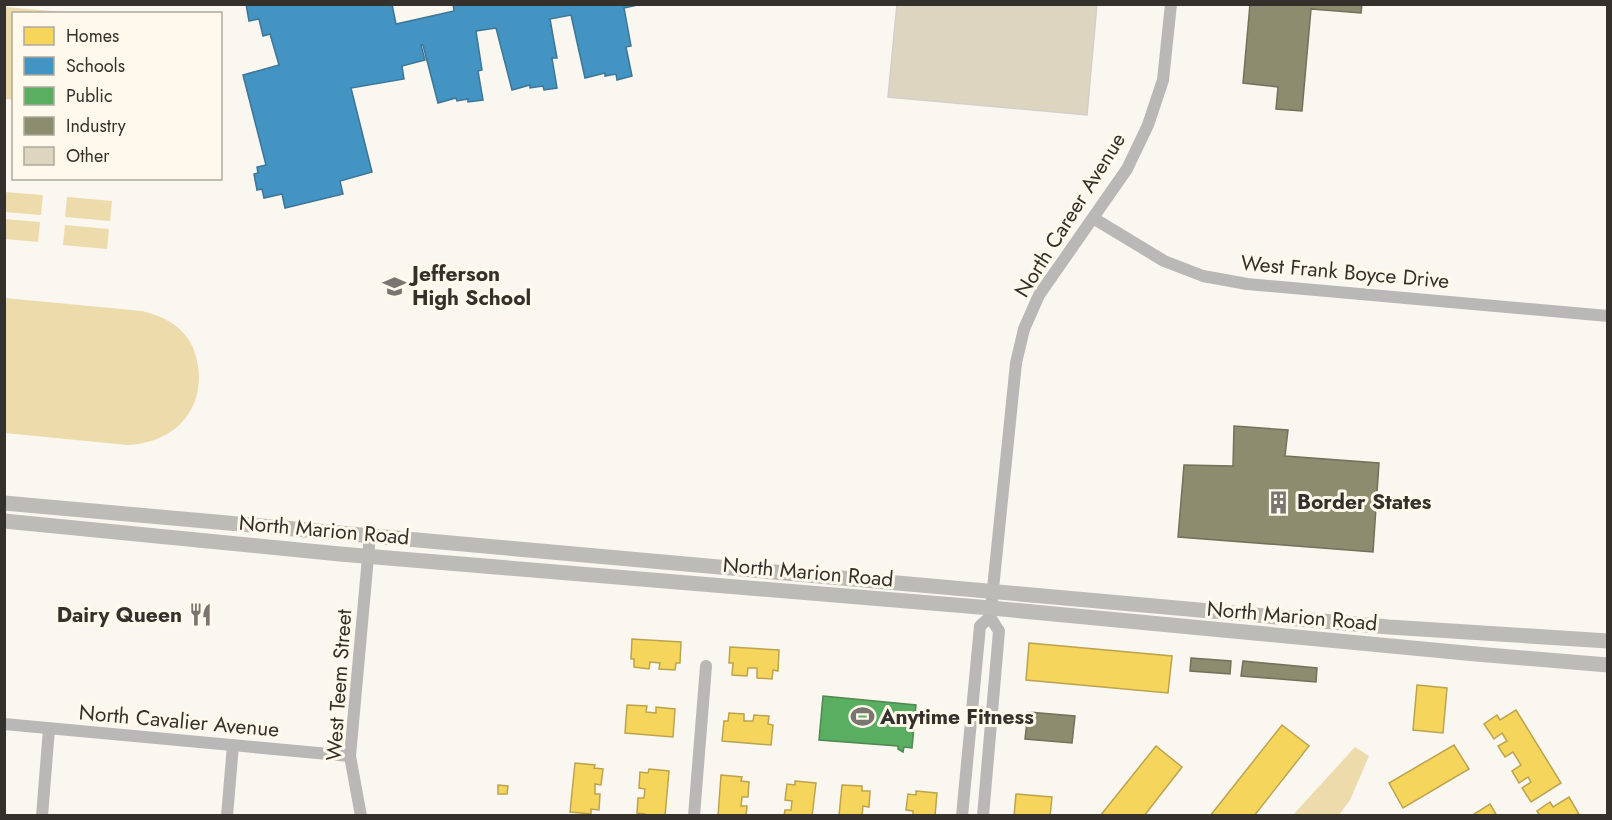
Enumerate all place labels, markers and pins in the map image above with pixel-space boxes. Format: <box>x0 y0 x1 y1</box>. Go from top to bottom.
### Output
place label: Jefferson High School <box>408 259 531 313</box>
school or university icon: Jefferson High School <box>381 273 407 299</box>
place label: Border States <box>1297 487 1432 517</box>
building icon: Border States <box>1266 489 1292 515</box>
place label: Dairy Queen <box>57 600 182 630</box>
restaurant icon: Dairy Queen <box>187 602 213 628</box>
place label: Anytime Fitness <box>879 702 1034 732</box>
sports icon: Anytime Fitness <box>849 704 875 730</box>

